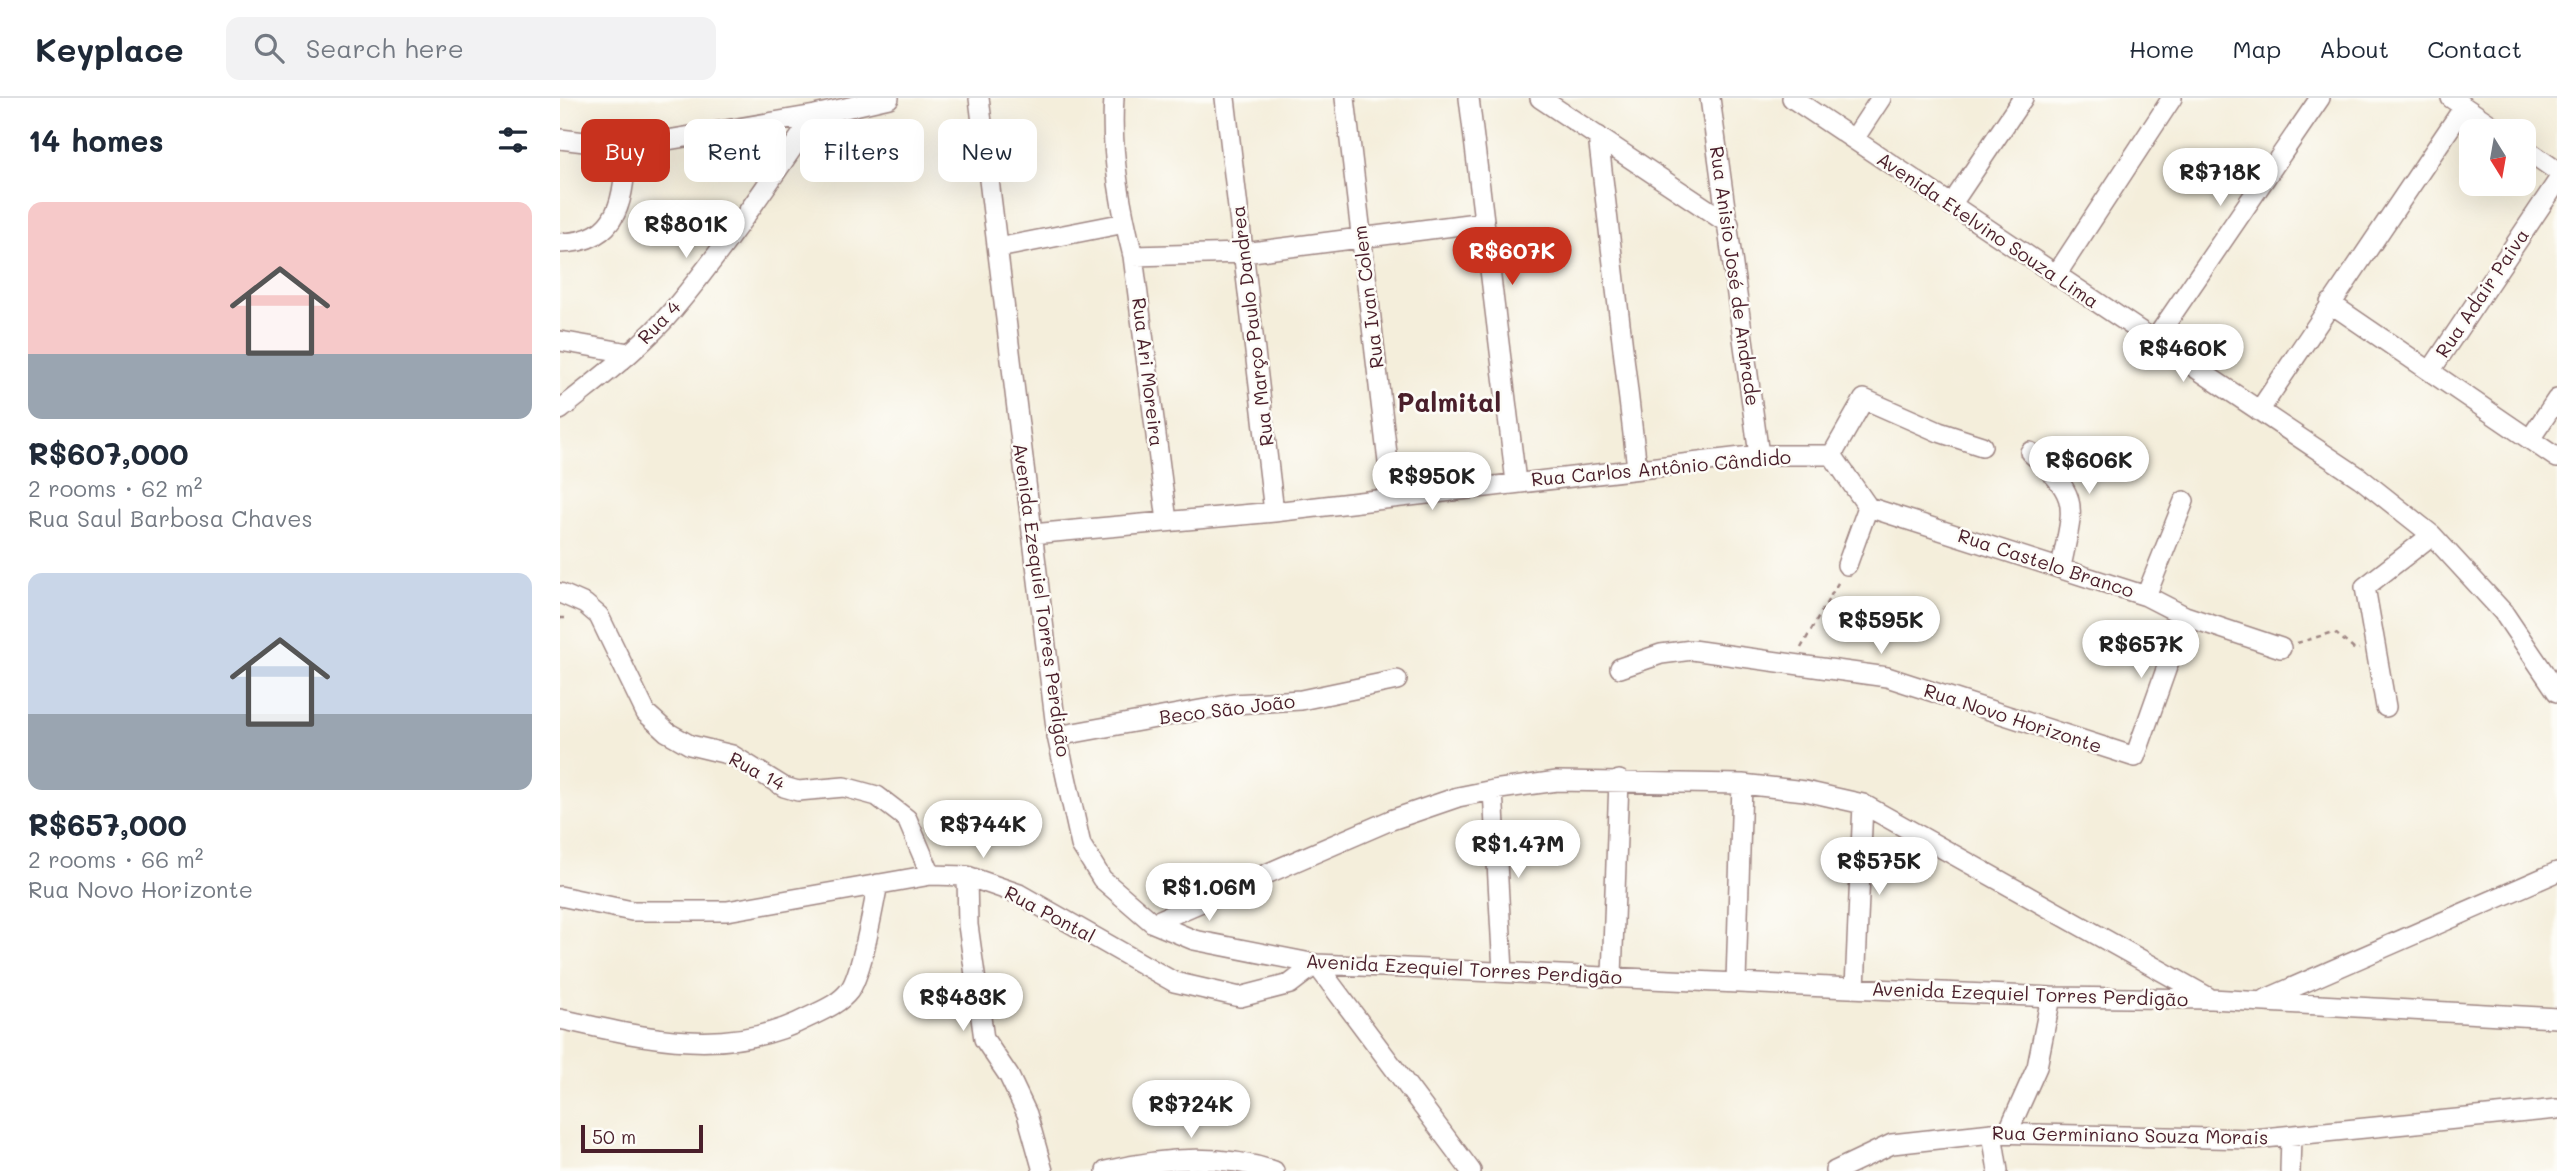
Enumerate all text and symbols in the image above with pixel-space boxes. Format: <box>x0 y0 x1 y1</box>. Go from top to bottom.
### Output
search box <box>226 17 716 80</box>
text: Keyplace <box>35 27 184 70</box>
icon: search <box>250 29 288 67</box>
text: Search here <box>306 31 464 65</box>
text: Home <box>2129 33 2194 64</box>
text: Map <box>2232 33 2281 64</box>
text: About <box>2319 33 2389 64</box>
text: Contact <box>2427 33 2522 64</box>
chip: Buy <box>581 119 670 182</box>
chip: Rent <box>684 119 786 182</box>
chip: Filters <box>800 119 924 182</box>
chip: New <box>938 119 1037 182</box>
north arrow <box>2459 119 2536 196</box>
map controls <box>2459 119 2536 196</box>
text: 14 homes <box>28 120 164 160</box>
icon: filters <box>494 121 532 159</box>
street label: Rua Anisio José de Andrade <box>1705 144 1766 407</box>
street label: Avenida Etelvino Souza Lima <box>1872 146 2104 313</box>
pin: R$718K <box>2163 148 2277 208</box>
text: R$718K <box>2179 156 2261 186</box>
pin: R$801K <box>629 200 743 260</box>
street label: Rua Março Paulo Dandrea <box>1224 204 1279 448</box>
text: R$801K <box>644 208 728 238</box>
street label: Rua Ivan Colem <box>1346 224 1389 370</box>
street label: Rua Adair Paiva <box>2429 224 2534 362</box>
pin: R$607K <box>1455 228 1569 287</box>
text: R$607K <box>1469 235 1555 265</box>
icon: home <box>217 248 343 374</box>
street label: Rua 4 <box>632 294 686 349</box>
street label: Rua Ari Moreira <box>1127 296 1170 448</box>
pin: R$460K <box>2126 324 2240 384</box>
text: R$460K <box>2139 332 2227 362</box>
district label: Palmital <box>1397 385 1501 419</box>
text: R$607,000 <box>28 433 189 473</box>
pin: R$606K <box>2032 436 2146 496</box>
street label: Avenida Ezequiel Torres Perdigão <box>1008 441 1077 758</box>
street label: Rua Carlos Antônio Cândido <box>1530 444 1792 491</box>
text: R$606K <box>2045 444 2133 474</box>
pin: R$950K <box>1375 452 1489 512</box>
text: R$950K <box>1388 460 1476 490</box>
text: 2 rooms · 62 m² <box>28 473 202 503</box>
text: Rua Saul Barbosa Chaves <box>28 503 313 533</box>
street label: Rua Castelo Branco <box>1955 522 2137 603</box>
pin: R$595K <box>1824 596 1938 656</box>
text: R$595K <box>1838 604 1924 634</box>
icon: home <box>217 619 343 745</box>
pin: R$657K <box>2084 620 2198 680</box>
text: R$657K <box>2098 628 2184 658</box>
street label: Rua Novo Horizonte <box>1921 677 2105 758</box>
street label: Beco São João <box>1158 688 1296 729</box>
street label: Rua 14 <box>725 745 790 796</box>
pin: R$744K <box>926 800 1040 860</box>
text: R$657,000 <box>28 804 187 844</box>
text: R$744K <box>939 808 1027 838</box>
pin: R$1.47M <box>1453 820 1583 880</box>
text: R$1.47M <box>1471 828 1565 858</box>
pin: R$575K <box>1822 838 1936 897</box>
text: 2 rooms · 66 m² <box>28 844 203 874</box>
text: R$575K <box>1837 845 1921 875</box>
pin: R$1.06M <box>1144 864 1274 923</box>
text: R$1.06M <box>1162 871 1256 901</box>
text: Rua Novo Horizonte <box>28 874 253 904</box>
street label: Rua Pontal <box>1001 879 1100 948</box>
street label: Avenida Ezequiel Torres Perdigão <box>1305 948 1623 989</box>
pin: R$483K <box>906 974 1020 1033</box>
street label: Avenida Ezequiel Torres Perdigão <box>1871 975 2189 1012</box>
text: R$483K <box>919 981 1007 1011</box>
pin: R$724K <box>1134 1080 1248 1140</box>
text: R$724K <box>1148 1088 1234 1118</box>
street label: Rua Germiniano Souza Morais <box>1992 1120 2268 1149</box>
scale bar <box>581 1122 704 1154</box>
text: 50 m <box>592 1124 636 1149</box>

